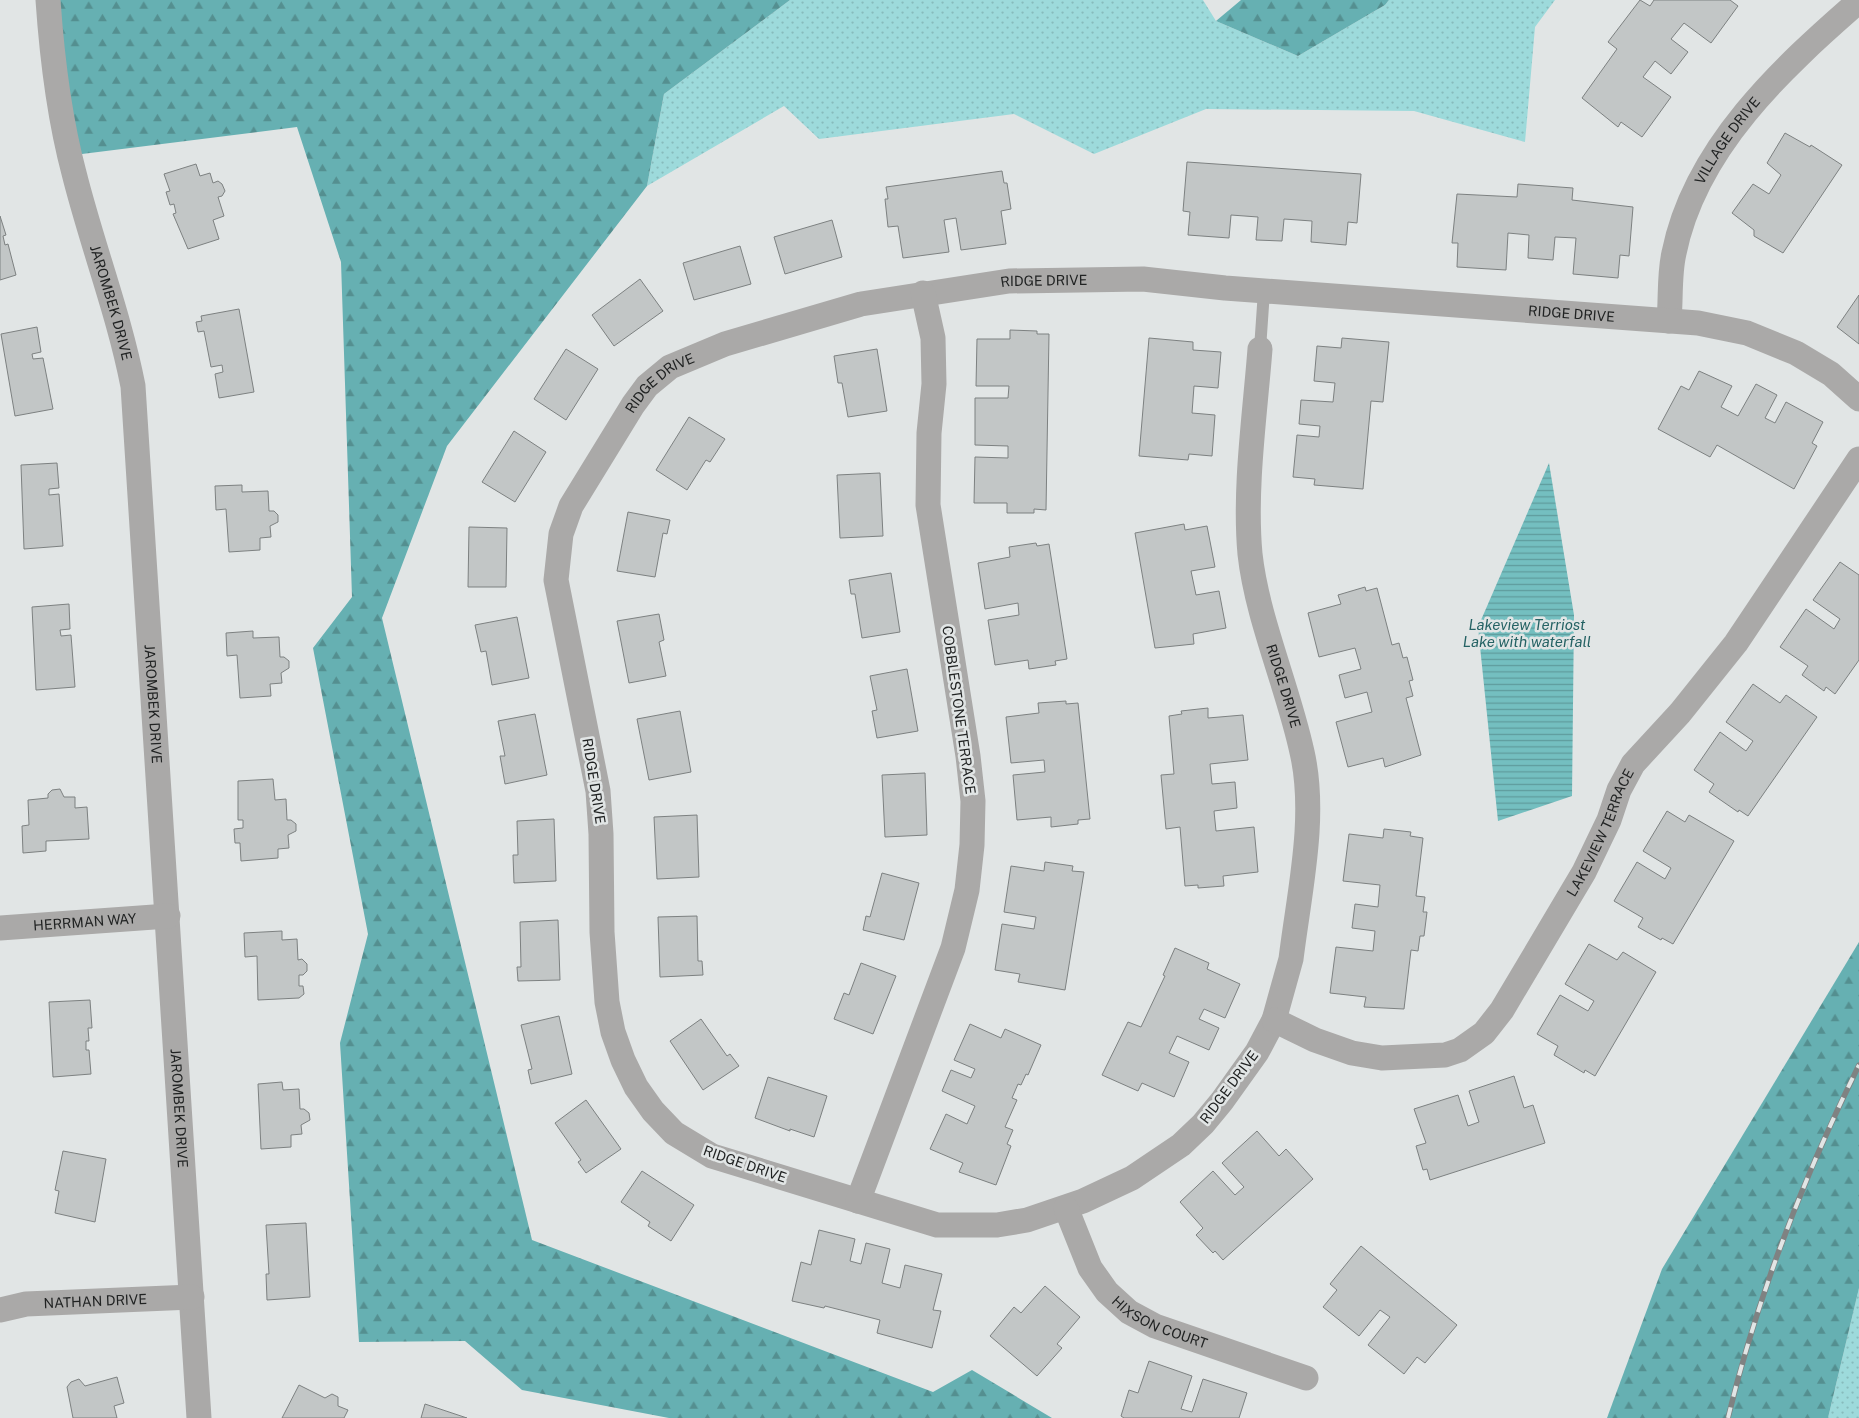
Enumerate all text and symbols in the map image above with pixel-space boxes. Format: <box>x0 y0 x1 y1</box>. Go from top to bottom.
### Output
street label: VILLAGE DRIVE <box>1692 94 1763 187</box>
street label: JAROMBEK DRIVE <box>87 243 135 362</box>
street label: RIDGE DRIVE <box>999 272 1087 290</box>
street label: RIDGE DRIVE <box>1528 302 1615 325</box>
street label: RIDGE DRIVE <box>622 350 697 416</box>
water label: Lakeview Terriost Lake with waterfall <box>1463 616 1591 650</box>
street label: COBBLESTONE TERRACE <box>939 625 979 795</box>
street label: RIDGE DRIVE <box>1263 642 1304 730</box>
street label: JAROMBEK DRIVE <box>142 644 165 764</box>
street label: RIDGE DRIVE <box>579 737 609 825</box>
street label: LAKEVIEW TERRACE <box>1563 766 1637 899</box>
street label: HERRMAN WAY <box>33 910 138 934</box>
street label: JAROMBEK DRIVE <box>167 1048 191 1168</box>
street label: RIDGE DRIVE <box>1197 1048 1261 1126</box>
street label: RIDGE DRIVE <box>701 1142 789 1186</box>
street label: NATHAN DRIVE <box>43 1291 147 1311</box>
street label: HIXSON COURT <box>1109 1293 1210 1352</box>

